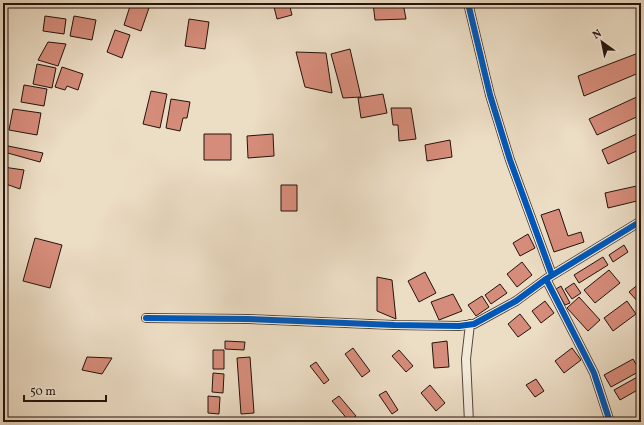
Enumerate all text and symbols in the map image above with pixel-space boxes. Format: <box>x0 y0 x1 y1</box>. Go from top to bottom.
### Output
north arrow <box>582 22 622 62</box>
text: N <box>590 26 605 43</box>
scale bar <box>24 377 106 403</box>
text: 50 m <box>30 384 56 400</box>

